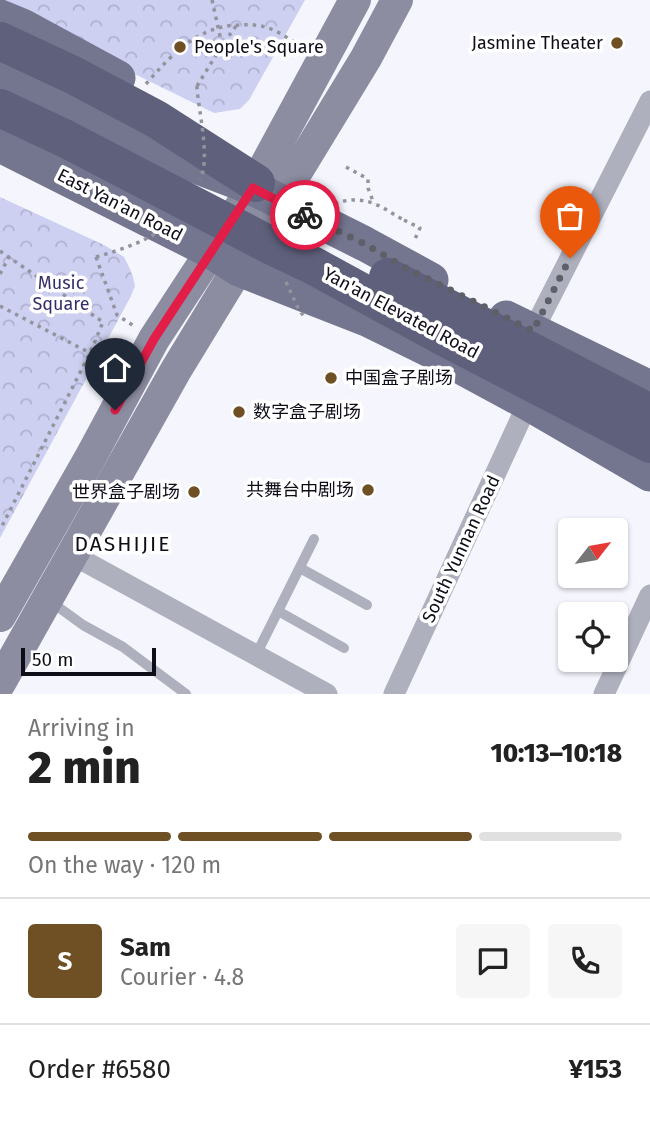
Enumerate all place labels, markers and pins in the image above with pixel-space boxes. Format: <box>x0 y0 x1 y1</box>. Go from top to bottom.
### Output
place label: Jasmine Theater <box>472 32 603 54</box>
marker: Jasmine Theater <box>609 35 625 51</box>
place label: People's Square <box>194 36 324 58</box>
marker: People's Square <box>172 39 188 55</box>
pin <box>540 186 600 258</box>
pin <box>85 338 145 410</box>
place label: 中国盒子剧场 <box>345 367 453 389</box>
marker: 中国盒子剧场 <box>323 370 339 386</box>
place label: 数字盒子剧场 <box>253 401 361 423</box>
marker: 数字盒子剧场 <box>231 404 247 420</box>
place label: 共舞台中剧场 <box>246 479 354 501</box>
place label: 世界盒子剧场 <box>72 481 180 503</box>
marker: 共舞台中剧场 <box>360 482 376 498</box>
marker: 世界盒子剧场 <box>186 484 202 500</box>

